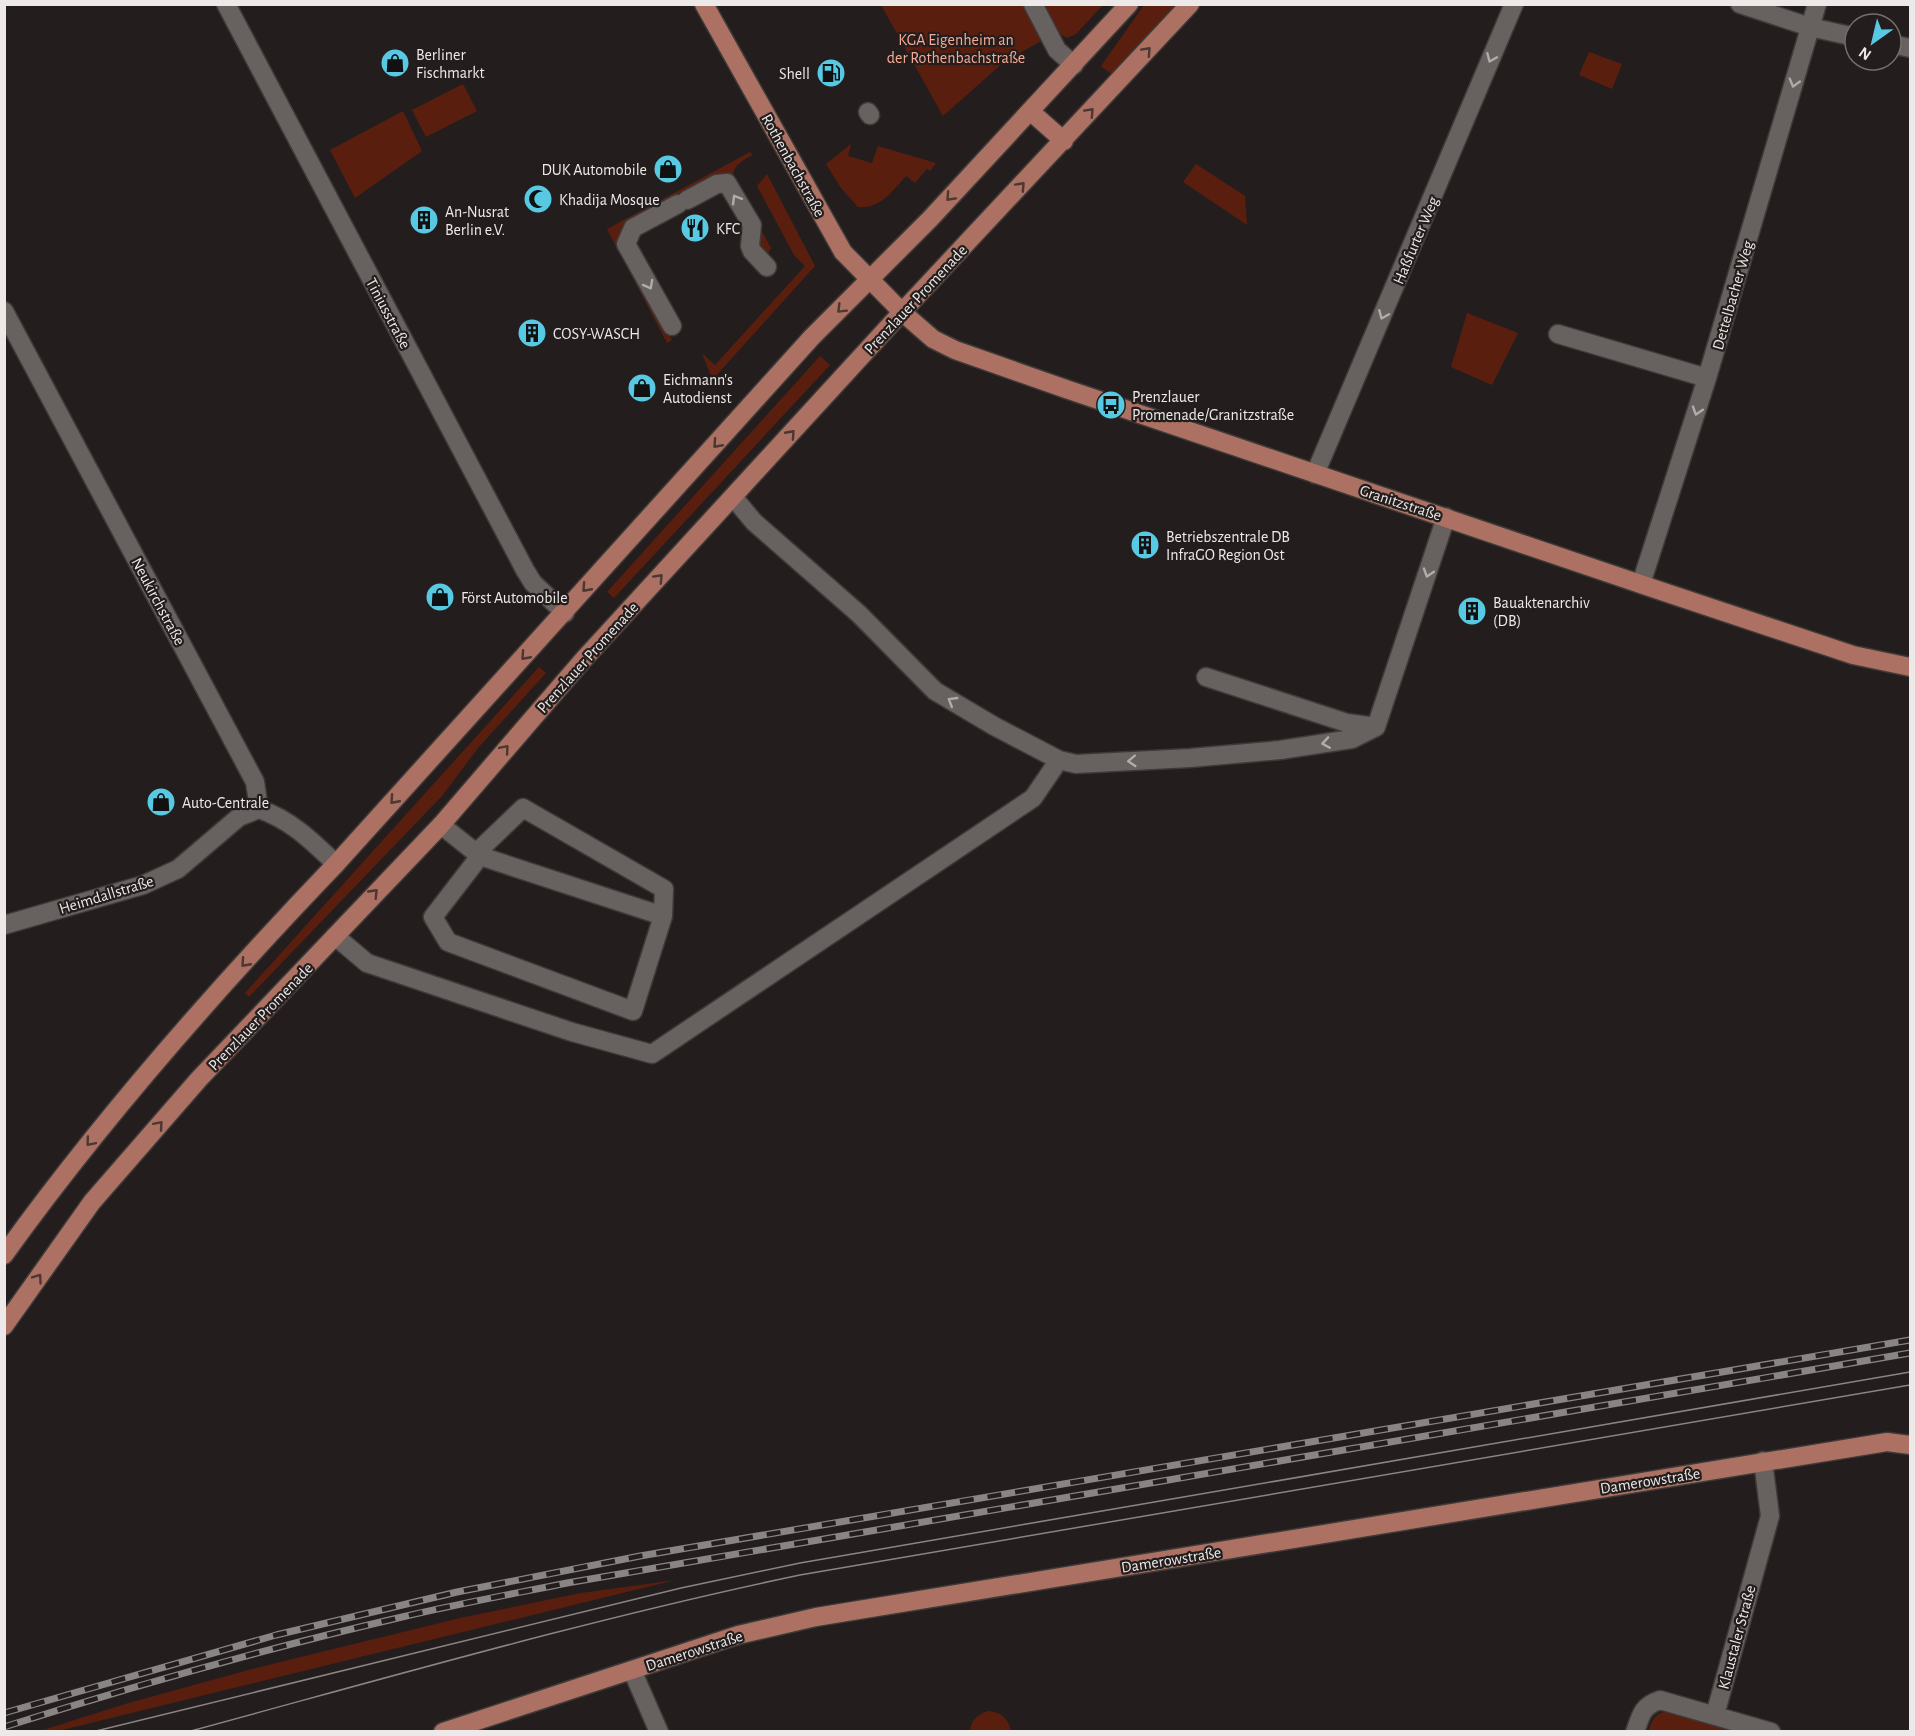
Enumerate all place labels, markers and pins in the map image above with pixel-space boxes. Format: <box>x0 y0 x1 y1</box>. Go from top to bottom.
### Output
shop icon: Berliner Fischmarkt <box>379 47 411 79</box>
place label: Berliner Fischmarkt <box>416 47 485 81</box>
fuel station icon: Shell <box>815 57 847 89</box>
place label: Shell <box>779 66 810 82</box>
shop icon: DUK Automobile <box>652 153 684 185</box>
place label: DUK Automobile <box>542 162 647 178</box>
mosque icon: Khadija Mosque <box>522 183 554 215</box>
place label: Khadija Mosque <box>559 192 660 209</box>
building icon: An-Nusrat Berlin e.V. <box>408 204 440 236</box>
place label: An-Nusrat Berlin e.V. <box>445 204 509 238</box>
restaurant icon: KFC <box>679 212 711 244</box>
place label: KFC <box>716 221 740 237</box>
building icon: COSY-WASCH <box>516 317 548 349</box>
place label: COSY-WASCH <box>553 326 640 342</box>
shop icon: Eichmann's Autodienst <box>626 372 658 404</box>
place label: Eichmann's Autodienst <box>663 372 733 406</box>
bus stop icon: Prenzlauer Promenade/Granitzstraße <box>1095 389 1127 421</box>
place label: Prenzlauer Promenade/Granitzstraße <box>1132 389 1294 423</box>
building icon: Betriebszentrale DB InfraGO Region Ost <box>1129 529 1161 561</box>
place label: Betriebszentrale DB InfraGO Region Ost <box>1166 529 1290 563</box>
shop icon: Först Automobile <box>424 581 456 613</box>
place label: Först Automobile <box>461 590 568 606</box>
building icon: Bauaktenarchiv (DB) <box>1456 595 1488 627</box>
place label: Bauaktenarchiv (DB) <box>1493 595 1590 629</box>
shop icon: Auto-Centrale <box>145 786 177 818</box>
place label: Auto-Centrale <box>182 795 269 811</box>

